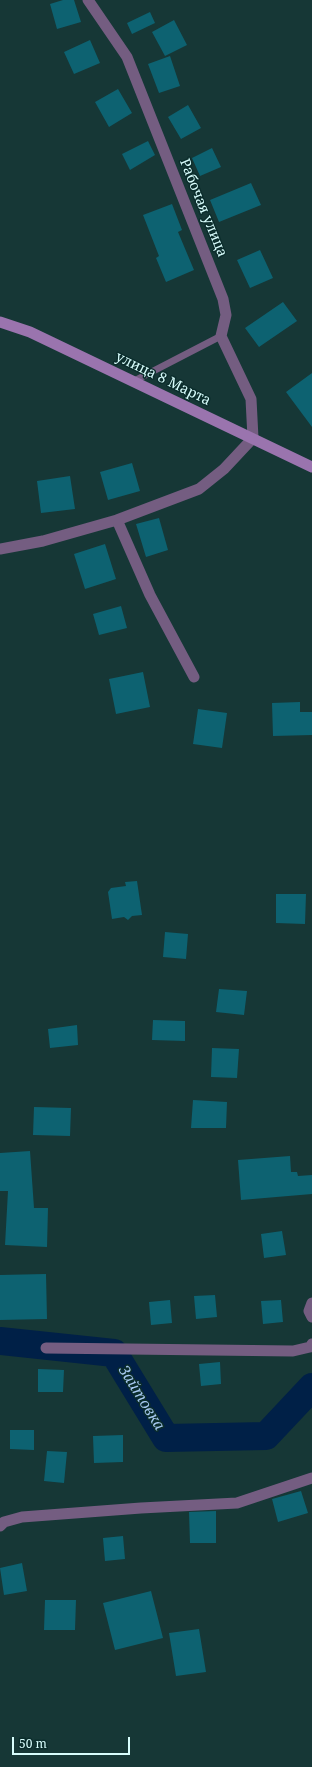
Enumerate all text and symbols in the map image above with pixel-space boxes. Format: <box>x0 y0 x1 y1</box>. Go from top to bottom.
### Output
street label: Рабочая улица <box>176 156 230 260</box>
street label: улица 8 Марта <box>113 349 213 409</box>
water label: Зайтовка <box>114 1362 168 1434</box>
scale bar <box>14 1729 132 1755</box>
text: 50 m <box>19 1735 47 1752</box>

